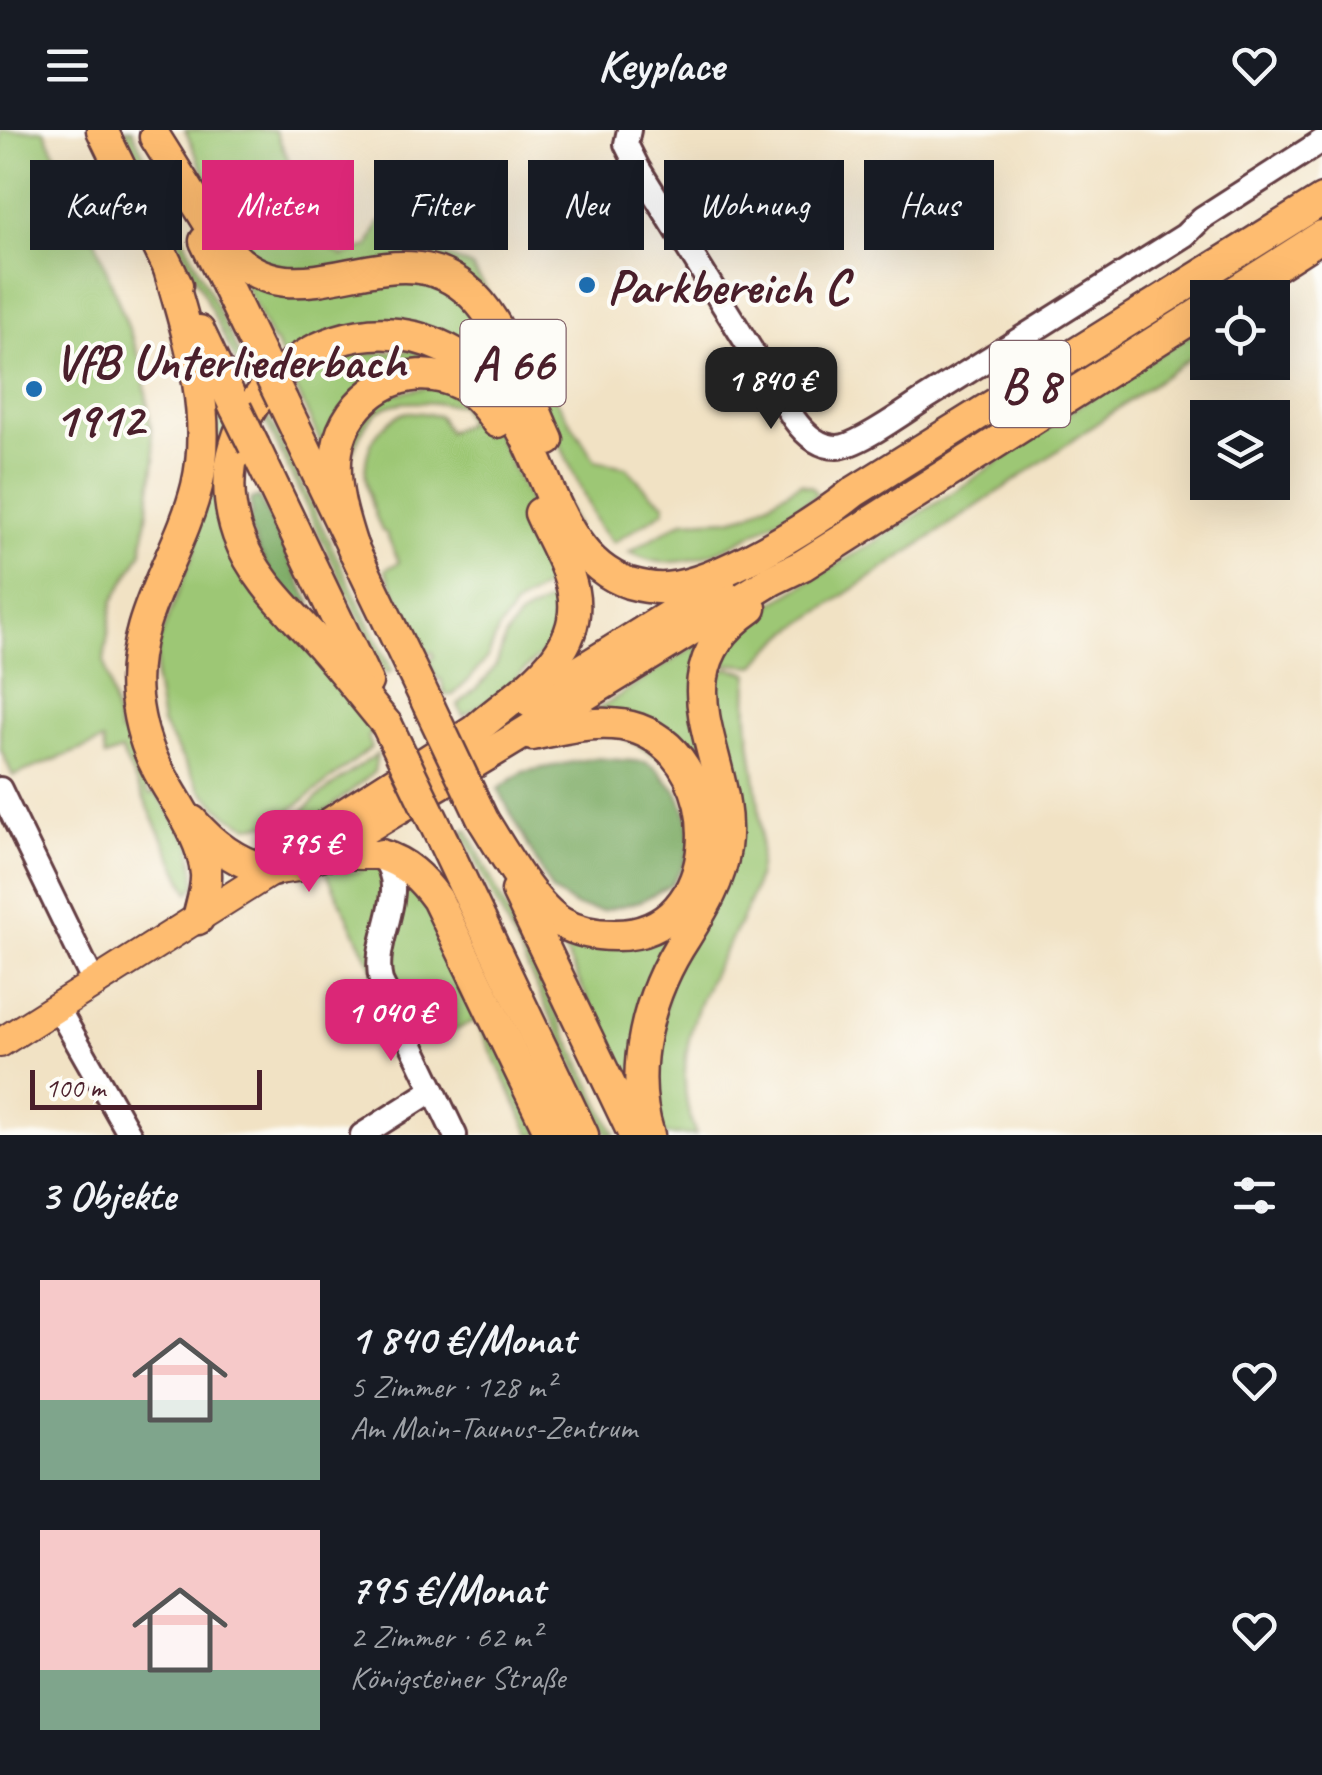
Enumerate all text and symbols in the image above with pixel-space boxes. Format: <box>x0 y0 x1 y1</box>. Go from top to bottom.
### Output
text: Keyplace <box>598 37 724 94</box>
icon: menu <box>40 38 95 93</box>
icon: heart <box>1227 38 1282 93</box>
chip: Kaufen <box>30 160 182 250</box>
chip: Mieten <box>202 160 354 250</box>
chip: Filter <box>374 160 508 250</box>
chip: Neu <box>528 160 644 250</box>
chip: Wohnung <box>664 160 844 250</box>
chip: Haus <box>864 160 994 250</box>
place label: Parkbereich C <box>607 255 854 318</box>
marker: Parkbereich C <box>576 274 598 296</box>
map controls <box>1190 280 1290 500</box>
button: locate <box>1190 280 1290 380</box>
road number: A 66 <box>460 320 566 406</box>
place label: VfB Unterliederbach 1912 <box>54 330 408 451</box>
road number: B 8 <box>990 341 1070 427</box>
pin: 1 840 € <box>679 347 863 432</box>
text: 1 840 € <box>727 359 815 400</box>
marker: VfB Unterliederbach 1912 <box>23 378 45 400</box>
button: layers <box>1190 400 1290 500</box>
pin: 795 € <box>239 810 379 895</box>
text: 795 € <box>277 822 341 863</box>
pin: 1 040 € <box>299 979 483 1064</box>
text: 1 040 € <box>347 991 435 1032</box>
scale bar <box>30 1065 262 1110</box>
text: 100 m <box>45 1070 105 1105</box>
icon: filters <box>1227 1168 1282 1223</box>
text: 3 Objekte <box>40 1169 176 1222</box>
text: 1 840 €/Monat <box>350 1313 575 1366</box>
icon: home <box>120 1320 240 1440</box>
icon: heart <box>1227 1353 1282 1408</box>
text: 5 Zimmer · 128 m² <box>350 1366 555 1407</box>
text: Am Main-Taunus-Zentrum <box>350 1407 637 1448</box>
text: 795 €/Monat <box>350 1563 545 1616</box>
icon: home <box>120 1570 240 1690</box>
icon: heart <box>1227 1603 1282 1658</box>
text: 2 Zimmer · 62 m² <box>350 1616 540 1657</box>
text: Königsteiner Straße <box>350 1657 565 1698</box>

